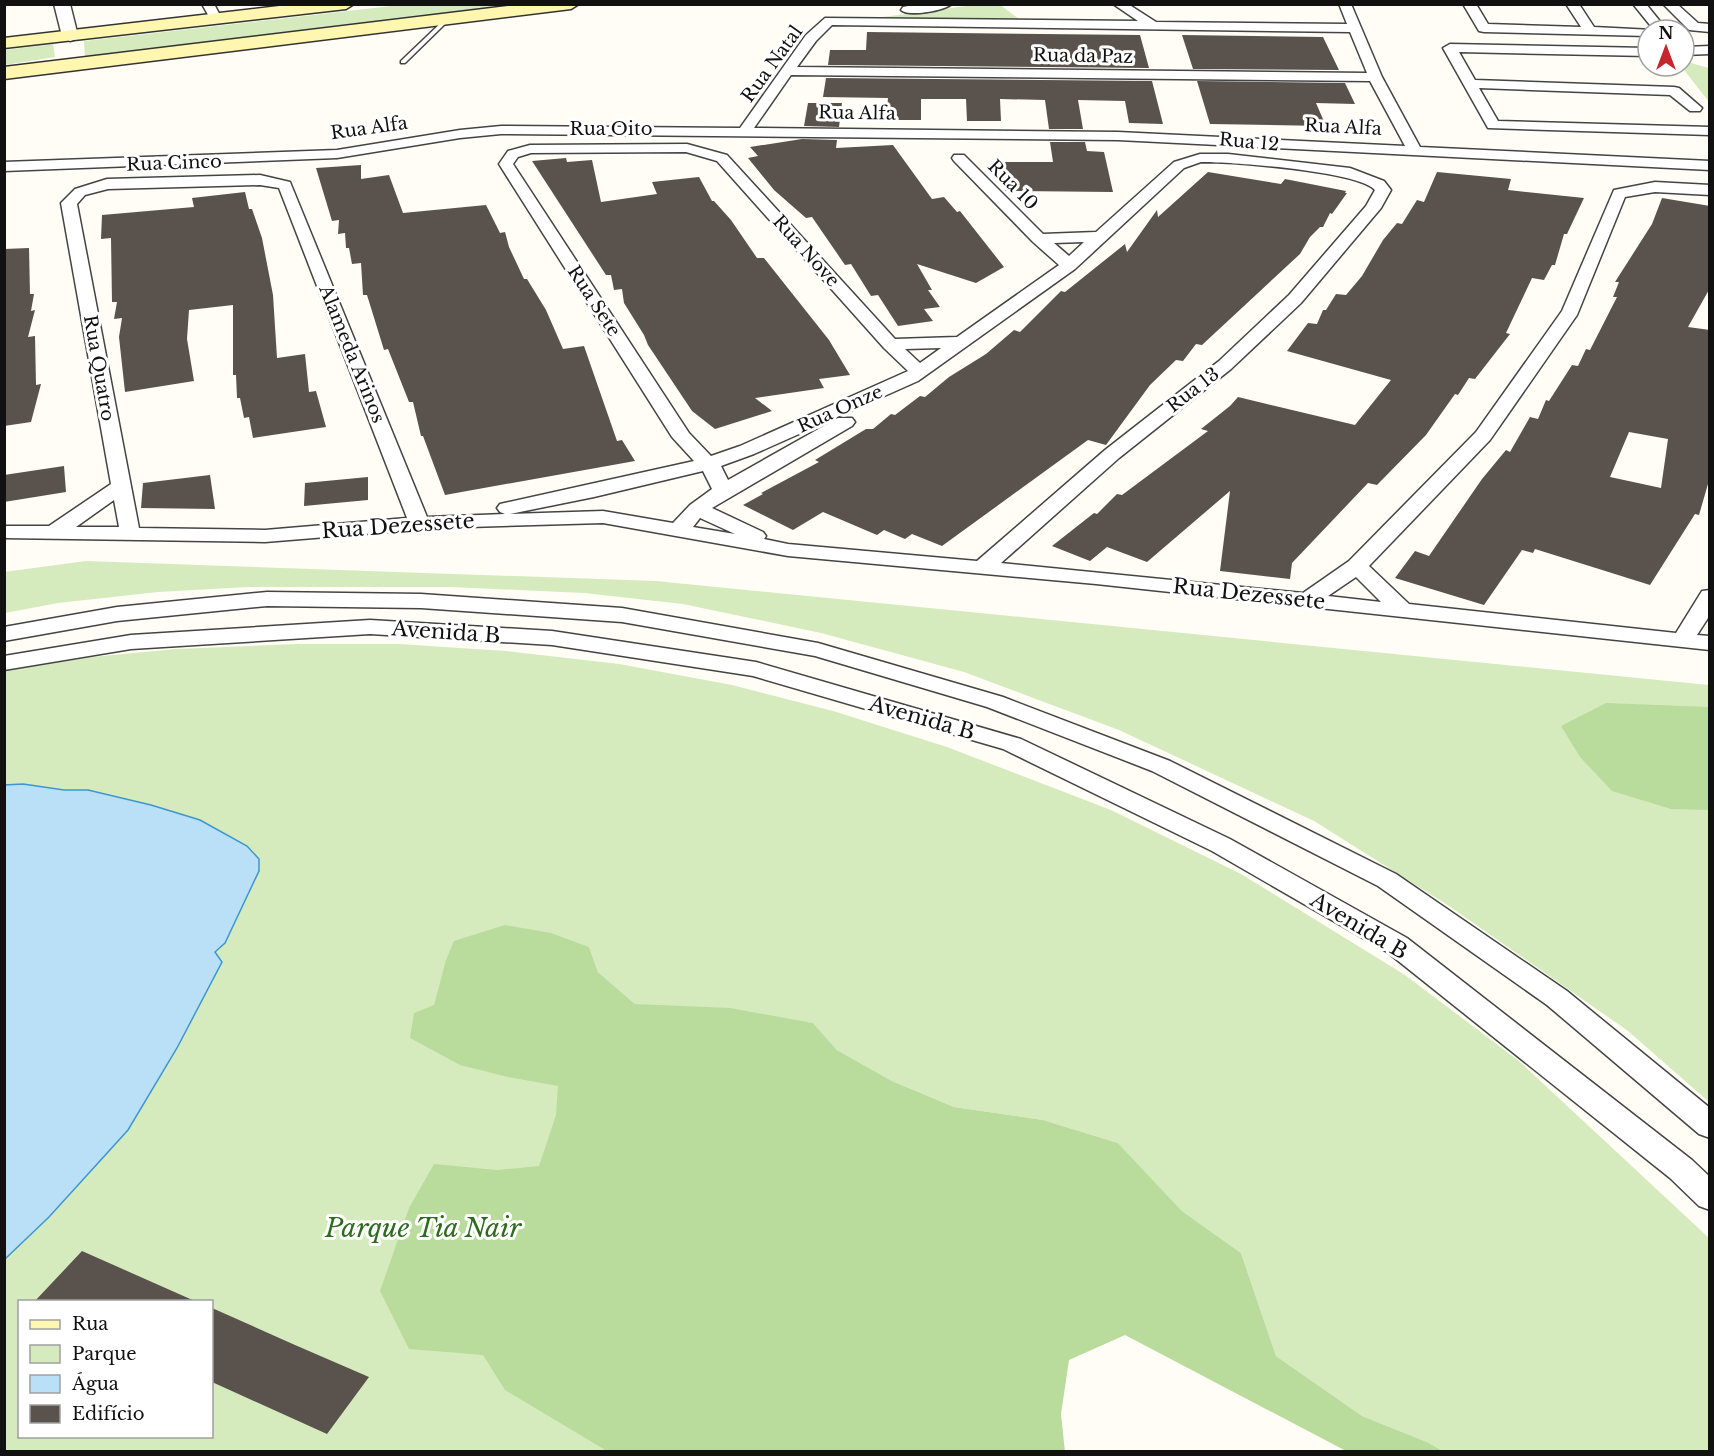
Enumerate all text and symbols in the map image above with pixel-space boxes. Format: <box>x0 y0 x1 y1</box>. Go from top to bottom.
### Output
north arrow <box>1636 18 1696 78</box>
street label: Rua Natal <box>737 21 807 107</box>
text: N <box>1658 23 1674 43</box>
street label: Rua da Paz <box>1033 44 1133 68</box>
street label: Rua Alfa <box>818 101 896 125</box>
street label: Rua Alfa <box>329 112 409 144</box>
street label: Rua Alfa <box>1304 114 1382 140</box>
street label: Rua Oito <box>570 118 652 140</box>
street label: Rua 12 <box>1218 128 1280 156</box>
street label: Rua Cinco <box>126 150 222 176</box>
street label: Rua 10 <box>983 155 1043 215</box>
street label: Rua Nove <box>768 211 844 291</box>
street label: Rua Sete <box>563 261 625 341</box>
street label: Alameda Arinos <box>314 281 390 426</box>
street label: Rua Quatro <box>79 313 119 423</box>
street label: Rua 13 <box>1162 363 1224 417</box>
street label: Rua Onze <box>794 380 886 438</box>
street label: Rua Dezessete <box>321 508 475 544</box>
street label: Rua Dezessete <box>1171 573 1327 615</box>
street label: Avenida B <box>390 615 501 649</box>
street label: Avenida B <box>865 690 978 745</box>
street label: Avenida B <box>1305 886 1412 965</box>
park label: Parque Tia Nair <box>324 1212 522 1244</box>
legend <box>18 1300 213 1438</box>
text: Rua <box>72 1313 108 1335</box>
text: Parque <box>72 1343 137 1365</box>
text: Água <box>71 1372 119 1395</box>
text: Edifício <box>72 1403 145 1425</box>

